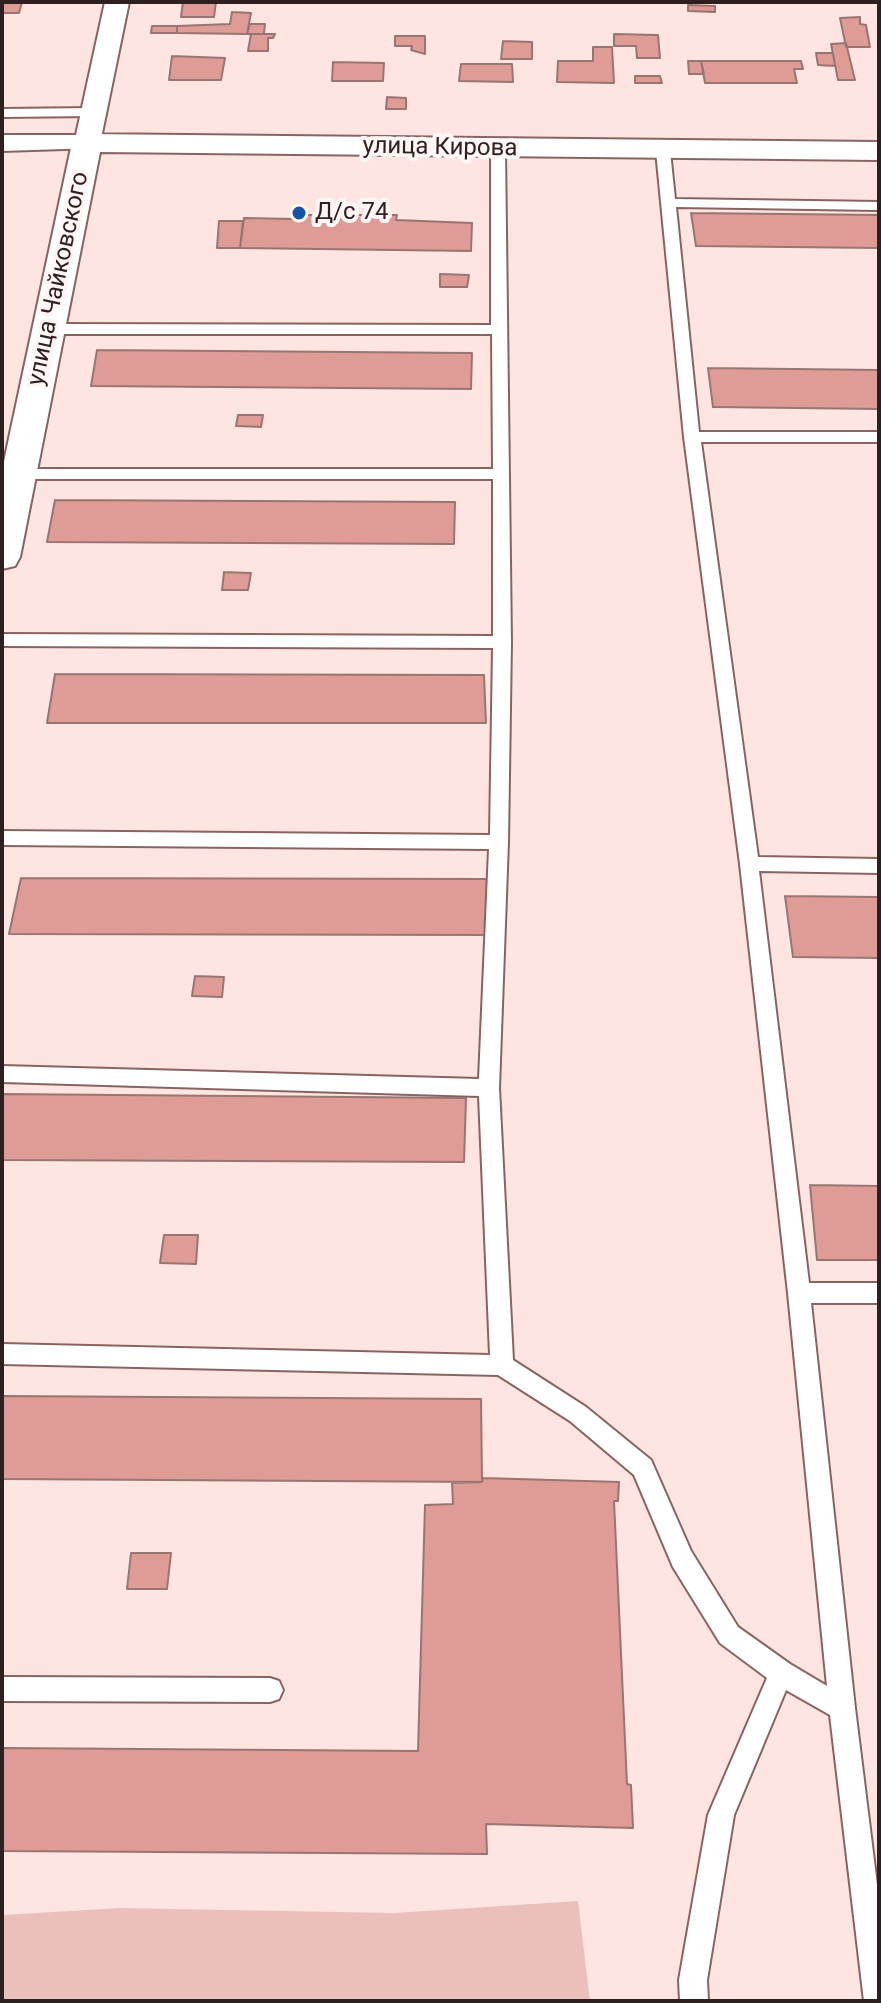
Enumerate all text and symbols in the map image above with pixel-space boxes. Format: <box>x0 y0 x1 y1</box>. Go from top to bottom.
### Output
street label: улица Кирова <box>362 132 518 164</box>
street label: улица Чайковского <box>22 169 96 389</box>
place label: Д/с 74 <box>315 199 388 227</box>
marker: Д/с 74 <box>290 204 308 222</box>

